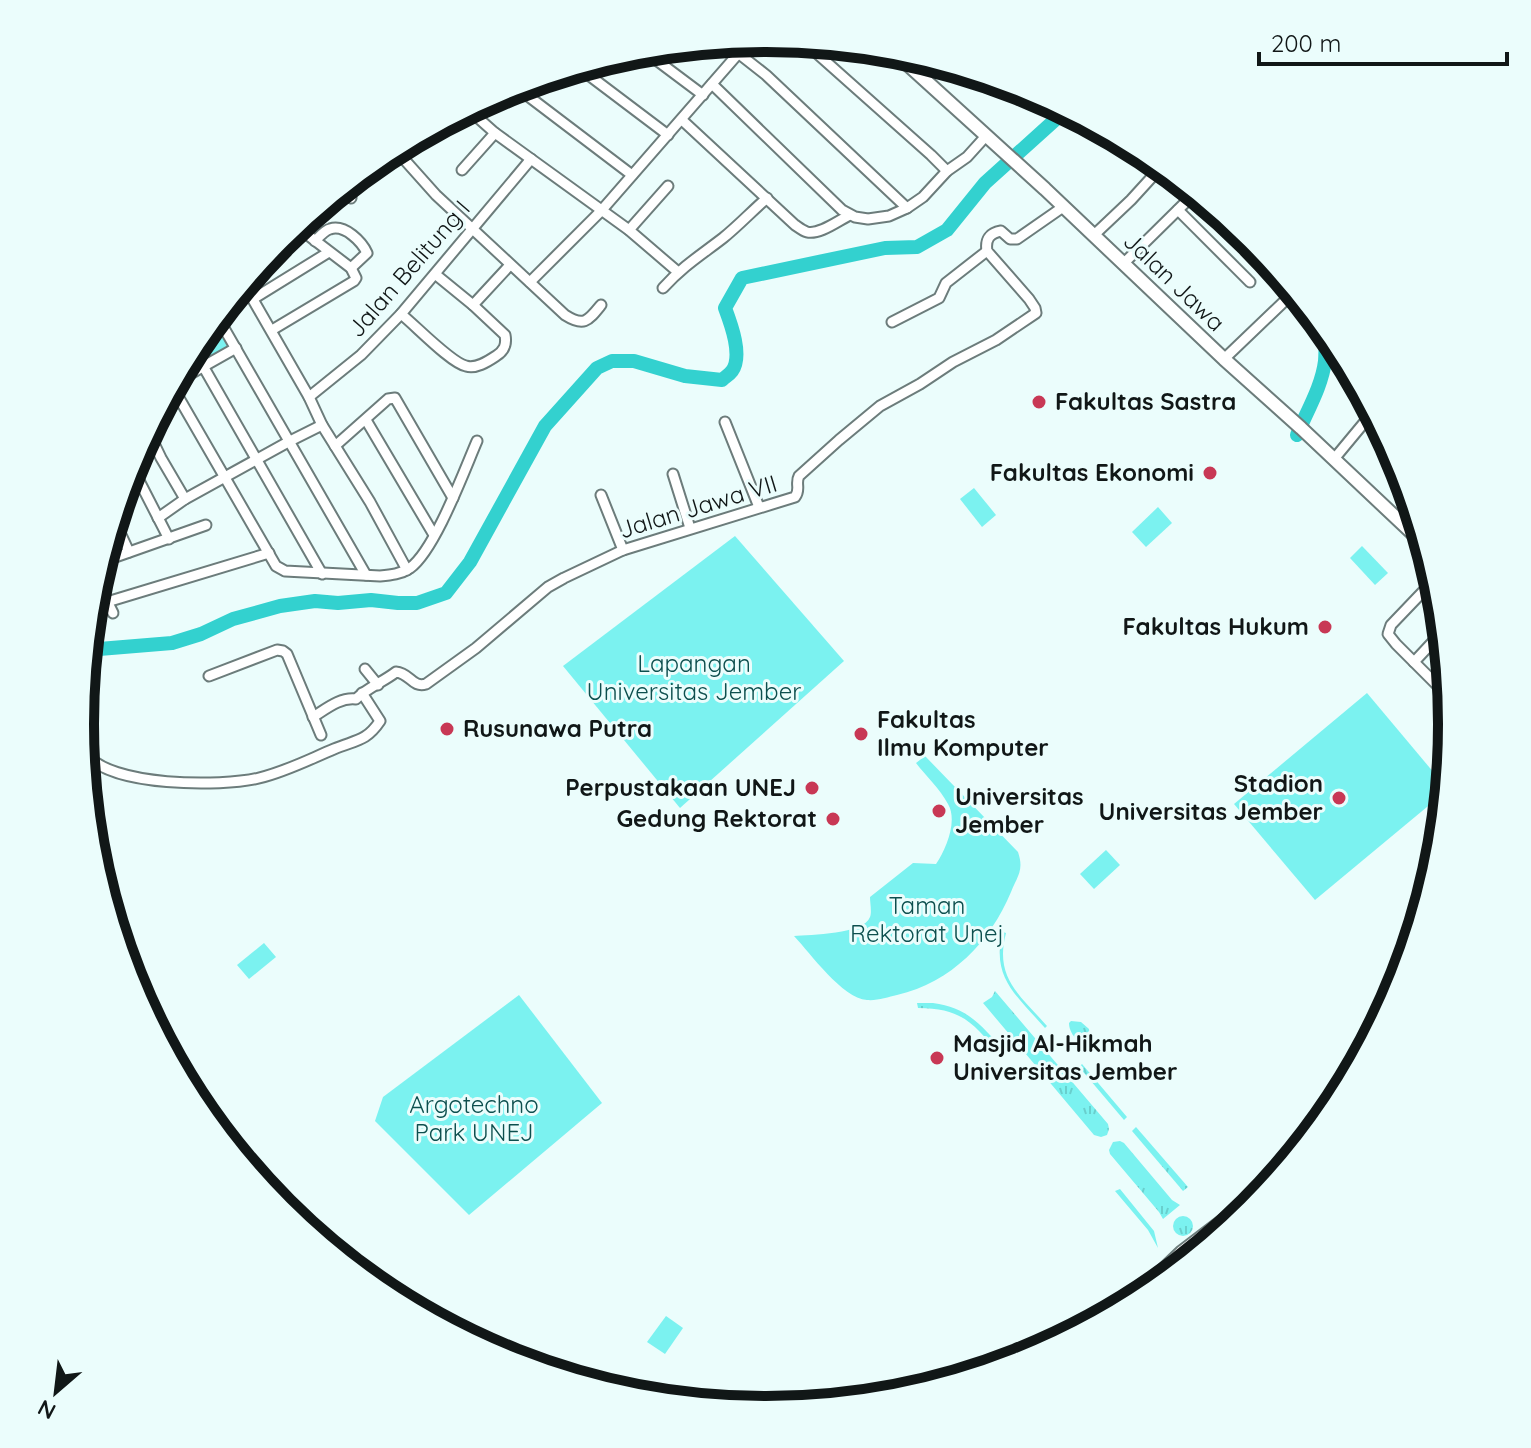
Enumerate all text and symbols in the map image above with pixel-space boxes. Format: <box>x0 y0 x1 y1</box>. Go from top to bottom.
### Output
scale bar <box>1259 16 1507 66</box>
text: 200 m <box>1271 28 1341 58</box>
street label: Jalan Belitung I <box>341 194 476 343</box>
street label: Jalan Jawa <box>1118 225 1232 337</box>
place label: Fakultas Sastra <box>1055 386 1236 416</box>
marker: Fakultas Sastra <box>1030 393 1048 411</box>
place label: Fakultas Ekonomi <box>990 457 1194 487</box>
marker: Fakultas Ekonomi <box>1201 464 1219 482</box>
street label: Jalan Jawa VII <box>615 468 781 544</box>
place label: Fakultas Hukum <box>1123 611 1309 641</box>
marker: Fakultas Hukum <box>1316 618 1334 636</box>
park label: Lapangan Universitas Jember <box>587 648 801 706</box>
place label: Fakultas Ilmu Komputer <box>877 704 1049 762</box>
place label: Rusunawa Putra <box>463 713 652 743</box>
marker: Rusunawa Putra <box>438 720 456 738</box>
marker: Fakultas Ilmu Komputer <box>852 725 870 743</box>
place label: Stadion Universitas Jember <box>1099 768 1323 826</box>
place label: Perpustakaan UNEJ <box>565 772 796 802</box>
marker: Perpustakaan UNEJ <box>803 779 821 797</box>
place label: Universitas Jember <box>955 781 1084 839</box>
marker: Stadion Universitas Jember <box>1330 789 1348 807</box>
marker: Universitas Jember <box>930 802 948 820</box>
place label: Gedung Rektorat <box>616 803 817 833</box>
marker: Gedung Rektorat <box>824 810 842 828</box>
park label: Taman Rektorat Unej <box>850 890 1004 948</box>
place label: Masjid Al-Hikmah Universitas Jember <box>953 1028 1177 1086</box>
marker: Masjid Al-Hikmah Universitas Jember <box>928 1049 946 1067</box>
park label: Argotechno Park UNEJ <box>409 1089 539 1147</box>
north arrow <box>16 1352 96 1432</box>
text: N <box>33 1394 60 1426</box>

